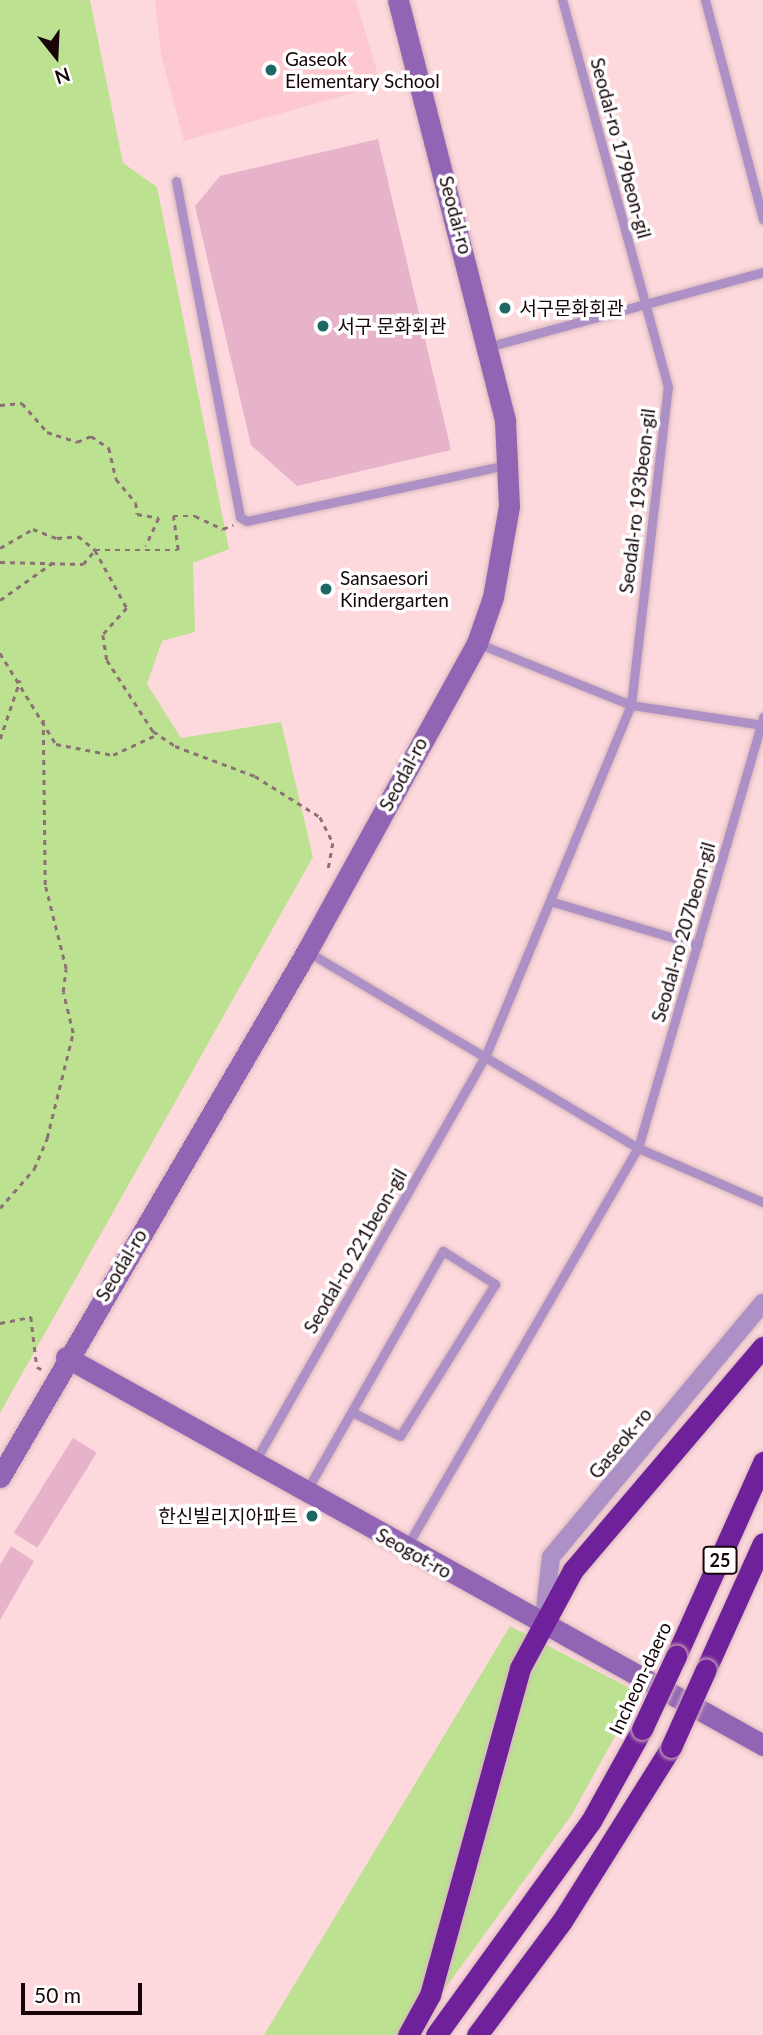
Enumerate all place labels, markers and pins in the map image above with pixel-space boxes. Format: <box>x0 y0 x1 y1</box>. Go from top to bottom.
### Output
place label: Gaseok Elementary School <box>285 48 440 92</box>
marker: Gaseok Elementary School <box>263 62 279 78</box>
place label: 서구문화회관 <box>519 297 624 319</box>
marker: 서구문화회관 <box>497 300 513 316</box>
place label: 서구 문화회관 <box>337 315 447 337</box>
marker: 서구 문화회관 <box>315 318 331 334</box>
place label: Sansaesori Kindergarten <box>340 567 449 611</box>
marker: Sansaesori Kindergarten <box>318 581 334 597</box>
place label: 한신빌리지아파트 <box>158 1505 298 1527</box>
marker: 한신빌리지아파트 <box>304 1508 320 1524</box>

